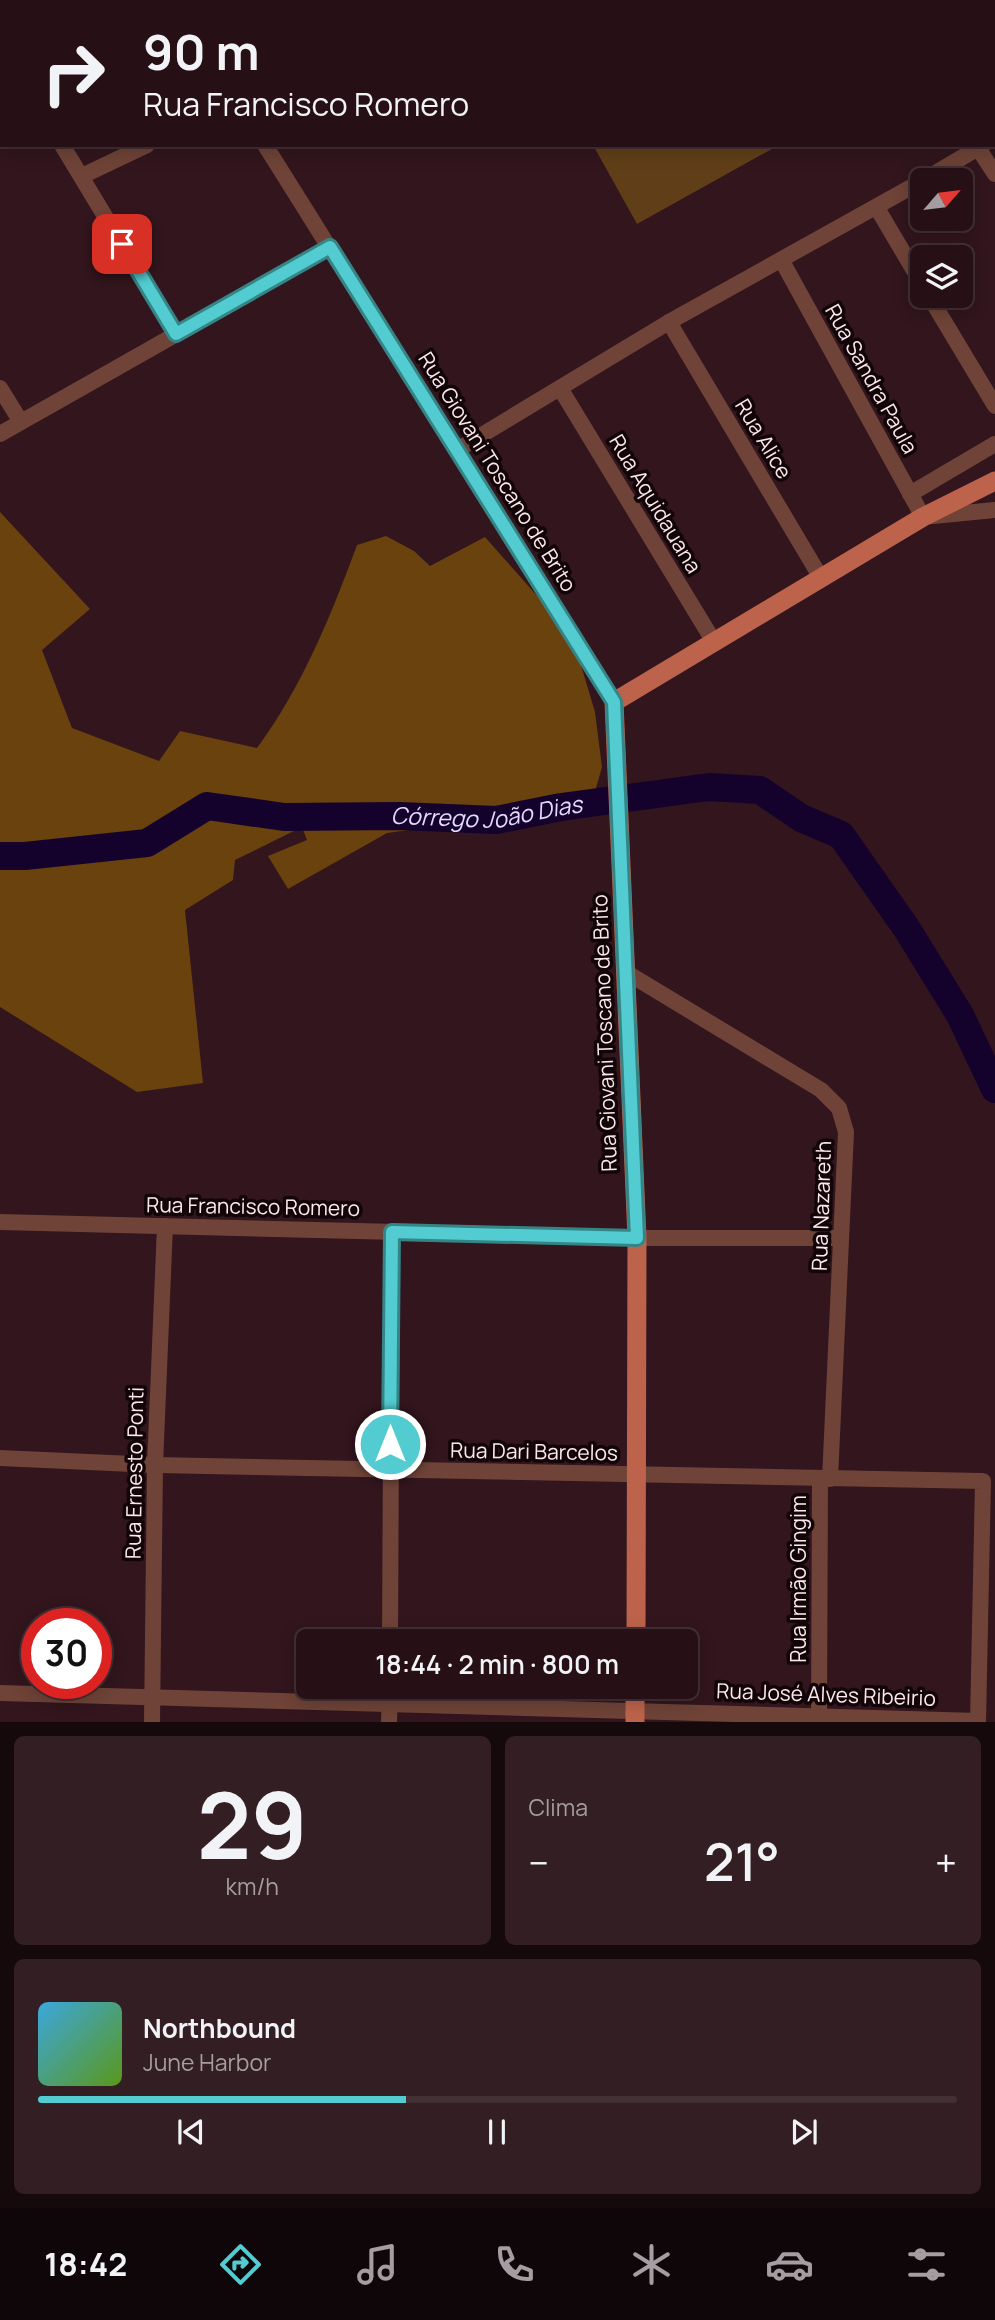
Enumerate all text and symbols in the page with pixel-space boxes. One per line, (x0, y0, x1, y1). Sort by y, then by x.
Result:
text: 90 m (143, 18, 260, 85)
icon: right (28, 28, 119, 119)
text: Rua Francisco Romero (143, 82, 469, 126)
north arrow (910, 168, 973, 231)
map controls (910, 168, 973, 308)
pin (92, 214, 152, 274)
icon: arrive (103, 225, 141, 263)
button: layers (910, 245, 973, 308)
street label: Rua Sandra Paula (819, 299, 925, 458)
street label: Rua Giovani Toscano de Brito (412, 346, 583, 597)
street label: Rua Alice (729, 393, 799, 484)
street label: Rua Aquidauana (603, 429, 708, 578)
water label: Córrego João Dias (391, 787, 586, 835)
street label: Rua Giovani Toscano de Brito (585, 894, 623, 1172)
street label: Rua Nazareth (805, 1140, 837, 1272)
street label: Rua Francisco Romero (146, 1190, 360, 1222)
street label: Rua Ernesto Ponti (118, 1387, 150, 1559)
position arrow (353, 1407, 427, 1481)
street label: Rua Dari Barcelos (450, 1436, 618, 1466)
street label: Rua Irmão Gingim (784, 1495, 812, 1663)
speed limit sign: 30 (21, 1608, 112, 1699)
text: 18:44 · 2 min · 800 m (375, 1646, 619, 1682)
street label: Rua José Alves Ribeirio (716, 1676, 936, 1712)
text: 29 (197, 1762, 308, 1886)
text: Clima (529, 1791, 588, 1823)
text: 21° (704, 1826, 780, 1897)
text: − (529, 1836, 549, 1888)
text: + (935, 1836, 957, 1888)
text: km/h (226, 1870, 279, 1902)
text: Northbound (143, 2010, 296, 2046)
text: June Harbor (143, 2046, 271, 2078)
icon: previous (172, 2113, 210, 2151)
icon: pause (478, 2113, 516, 2151)
icon: next (785, 2113, 823, 2151)
icon: directions (216, 2240, 265, 2289)
icon: music (353, 2240, 402, 2289)
icon: phone (490, 2240, 539, 2289)
icon: climate (627, 2240, 676, 2289)
icon: car (765, 2240, 814, 2289)
icon: filters (902, 2240, 951, 2289)
text: 18:42 (44, 2242, 127, 2286)

